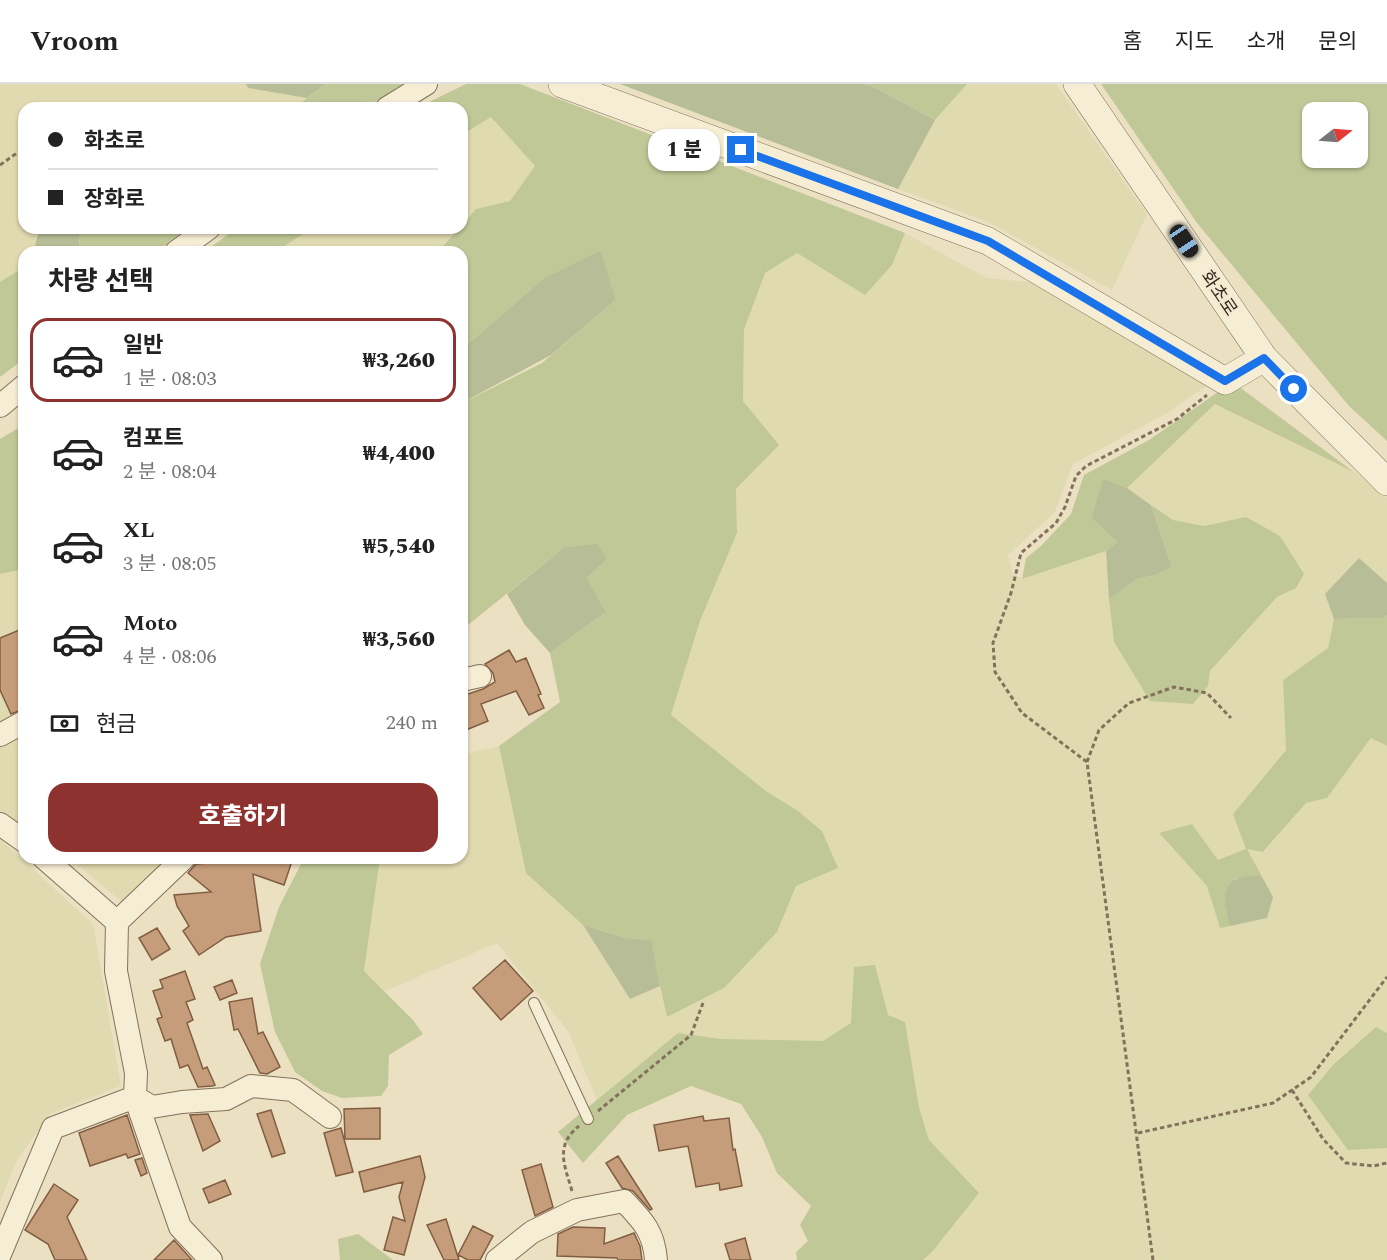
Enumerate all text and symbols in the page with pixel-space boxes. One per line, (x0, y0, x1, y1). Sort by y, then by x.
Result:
text: Vroom (30, 20, 119, 63)
text: 홈 (1123, 26, 1142, 58)
text: 지도 (1175, 26, 1214, 58)
text: 소개 (1247, 26, 1285, 58)
text: 문의 (1318, 26, 1357, 58)
north arrow (1302, 102, 1368, 168)
map controls (1302, 102, 1368, 168)
text: 화초로 (84, 125, 145, 158)
callout: 1 분 (648, 129, 720, 171)
text: 1 분 (666, 135, 702, 165)
route end (727, 136, 754, 163)
text: 장화로 (84, 183, 145, 216)
car (1166, 221, 1202, 261)
text: 차량 선택 (48, 261, 154, 303)
street label: 화초로 (1194, 265, 1244, 321)
text: 일반 (123, 329, 163, 362)
icon: car (51, 333, 105, 387)
text: ₩3,260 (363, 344, 435, 377)
text: 1 분 · 08:03 (123, 364, 216, 394)
route start (1280, 375, 1307, 402)
text: 컴포트 (123, 422, 184, 455)
icon: car (51, 426, 105, 480)
text: ₩4,400 (363, 437, 435, 470)
text: 2 분 · 08:04 (123, 457, 216, 487)
text: XL (123, 514, 154, 547)
icon: car (51, 519, 105, 573)
text: ₩5,540 (363, 530, 435, 563)
text: 3 분 · 08:05 (123, 549, 216, 579)
text: Moto (123, 607, 177, 640)
icon: car (51, 612, 105, 666)
text: ₩3,560 (363, 623, 435, 656)
text: 4 분 · 08:06 (123, 642, 216, 672)
icon: cash (48, 707, 81, 740)
text: 현금 (96, 708, 136, 741)
text: 240 m (386, 708, 438, 738)
button: 호출하기 (48, 783, 438, 852)

